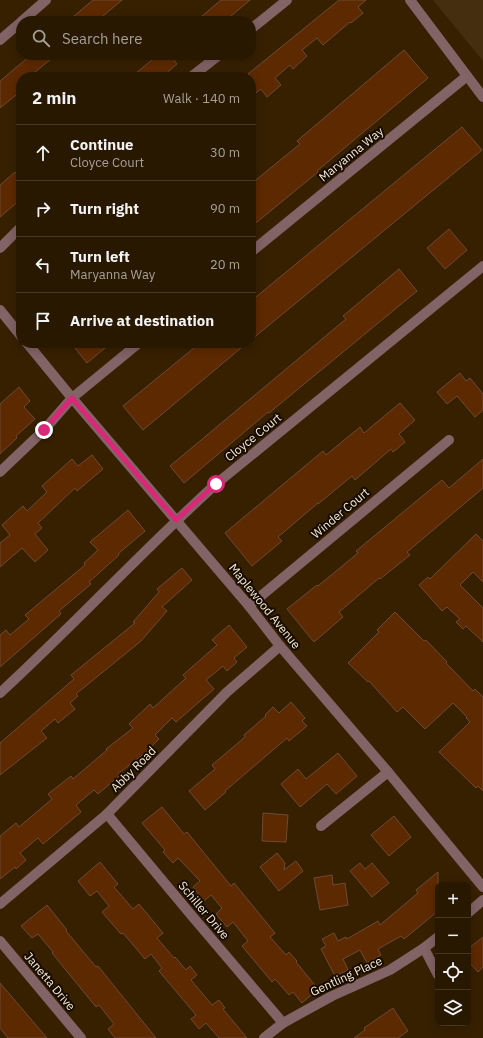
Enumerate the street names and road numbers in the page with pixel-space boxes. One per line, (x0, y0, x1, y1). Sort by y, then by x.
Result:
street label: Maryanna Way (316, 123, 386, 185)
street label: Cloyce Court (222, 410, 284, 464)
street label: Winder Court (308, 484, 372, 542)
street label: Maplewood Avenue (226, 560, 304, 652)
street label: Abby Road (107, 743, 159, 795)
street label: Schiller Drive (175, 878, 233, 942)
street label: Janetta Drive (21, 949, 79, 1013)
street label: Gentling Place (308, 953, 385, 999)

